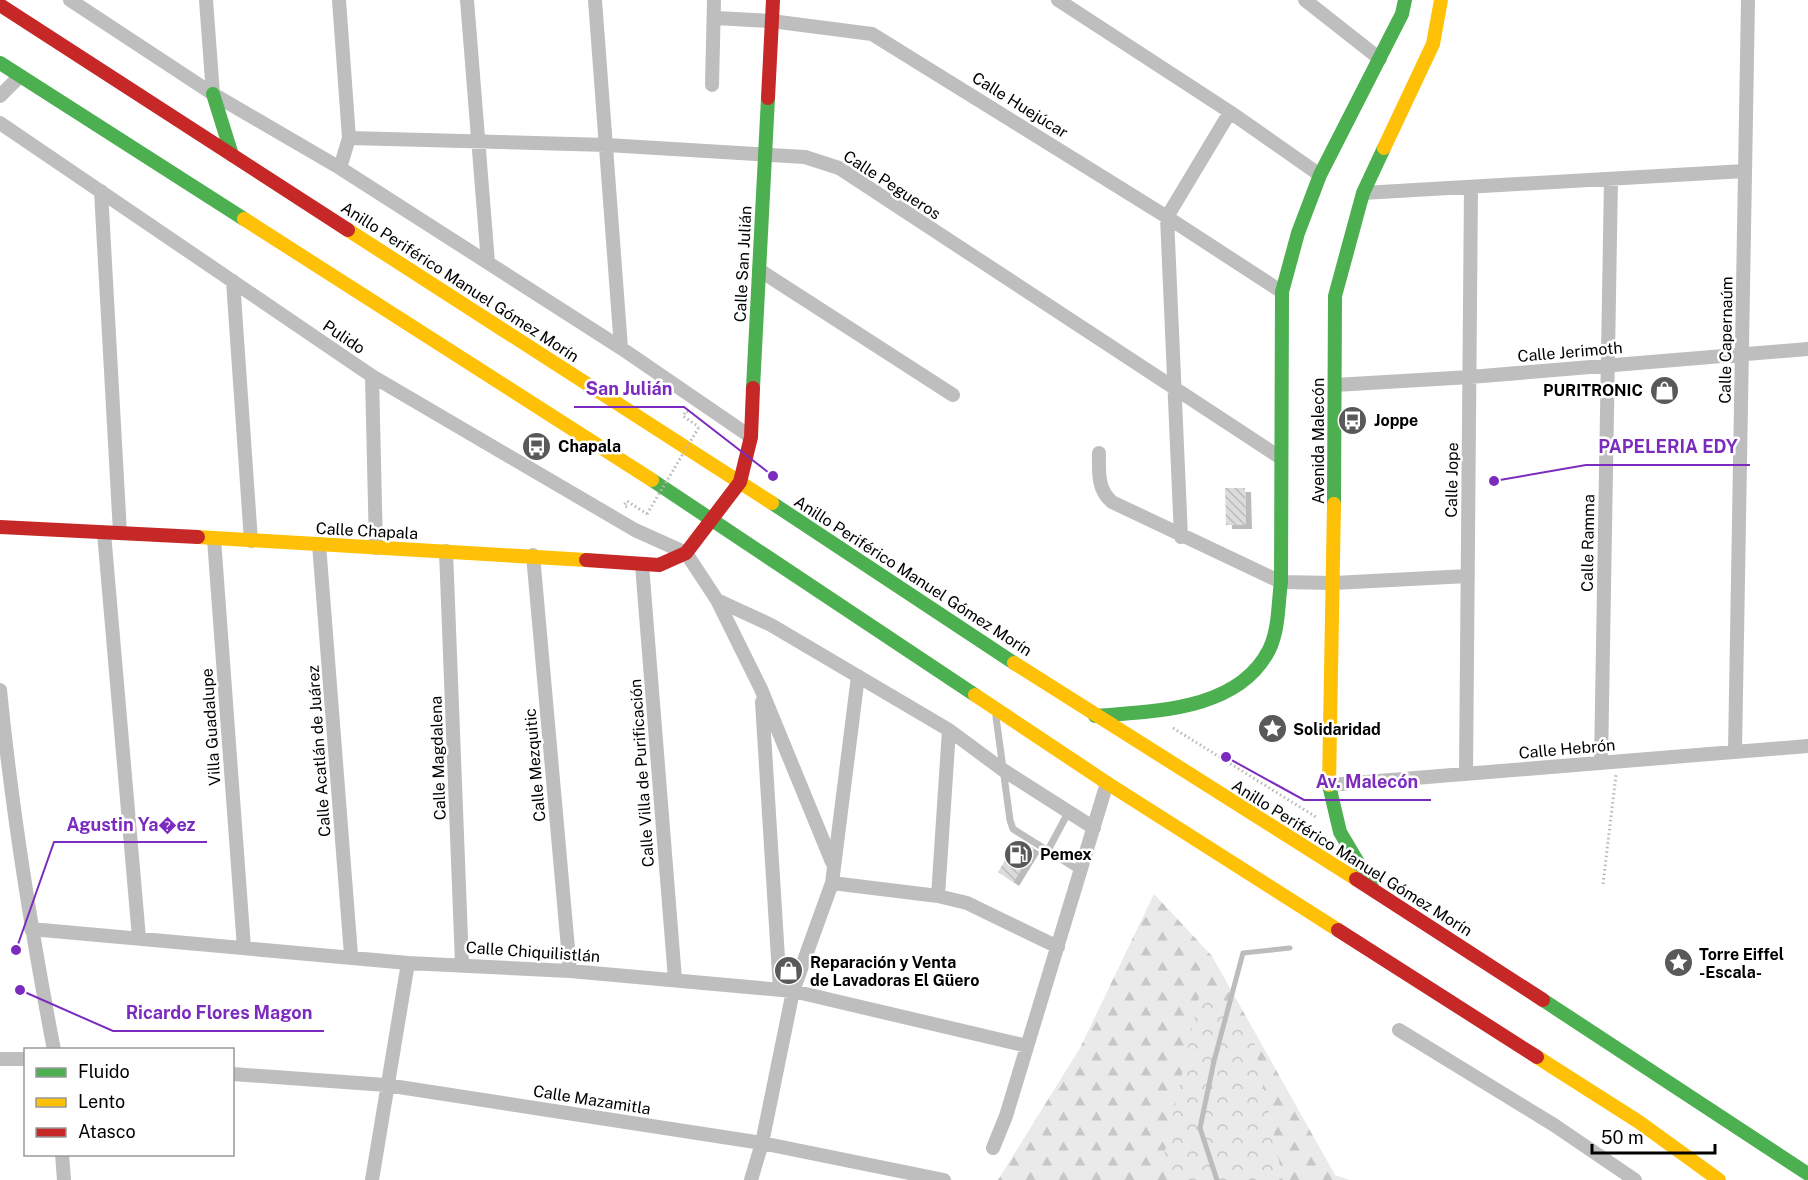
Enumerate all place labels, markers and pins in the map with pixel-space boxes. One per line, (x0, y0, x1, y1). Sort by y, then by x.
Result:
callout: San Julián (574, 371, 684, 407)
shop icon: PURITRONIC (1648, 374, 1680, 406)
place label: PURITRONIC (1543, 381, 1643, 400)
bus stop icon: Joppe (1337, 404, 1369, 436)
place label: Joppe (1374, 411, 1418, 430)
callout: PAPELERIA EDY (1586, 429, 1750, 465)
bus stop icon: Chapala (521, 430, 553, 462)
place label: Chapala (558, 437, 621, 456)
place icon: Solidaridad (1256, 713, 1288, 745)
place label: Solidaridad (1293, 720, 1381, 739)
callout: Av. Malecón (1304, 764, 1431, 800)
callout: Agustin Ya�ez (54, 806, 207, 842)
fuel station icon: Pemex (1003, 838, 1035, 870)
place label: Pemex (1040, 845, 1092, 864)
place label: Torre Eiffel -Escala- (1699, 945, 1784, 982)
place icon: Torre Eiffel -Escala- (1662, 947, 1694, 979)
place label: Reparación y Venta de Lavadoras El Güero (810, 953, 979, 990)
shop icon: Reparación y Venta de Lavadoras El Güero (773, 955, 805, 987)
callout: Ricardo Flores Magon (113, 995, 324, 1031)

